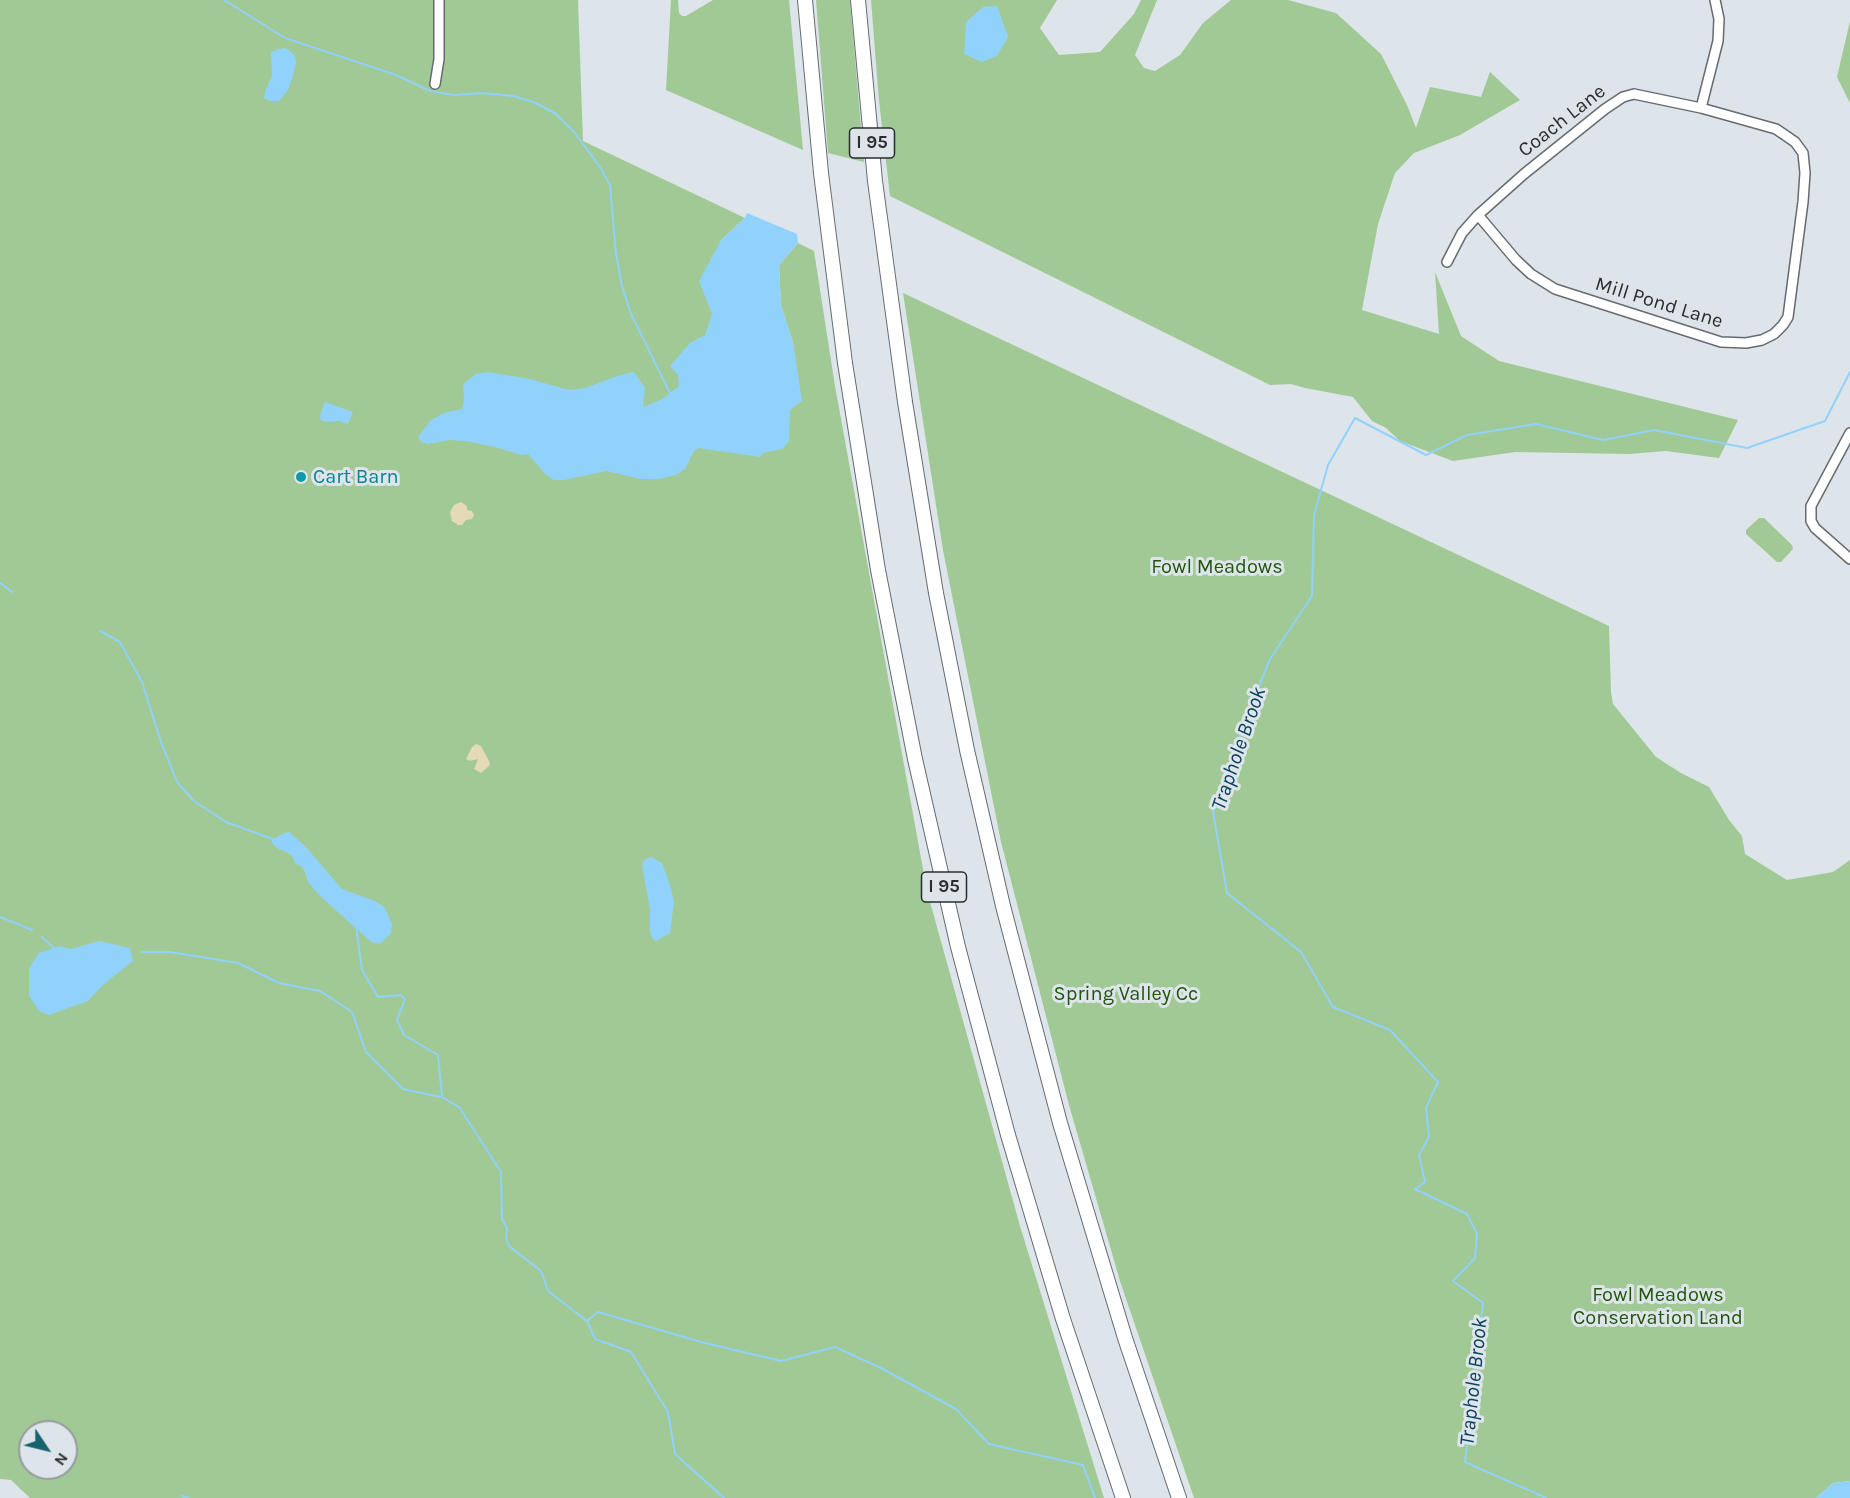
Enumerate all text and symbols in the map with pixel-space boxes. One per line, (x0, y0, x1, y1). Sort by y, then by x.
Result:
street label: Coach Lane (1514, 80, 1610, 162)
road number: I 95 (850, 128, 894, 158)
street label: Mill Pond Lane (1592, 272, 1726, 334)
place label: Cart Barn (313, 465, 399, 489)
marker: Cart Barn (294, 470, 308, 484)
park label: Fowl Meadows (1151, 555, 1283, 579)
water label: Traphole Brook (1206, 684, 1272, 814)
road number: I 95 (922, 872, 966, 902)
park label: Spring Valley Cc (1054, 982, 1198, 1006)
park label: Fowl Meadows Conservation Land (1573, 1283, 1743, 1330)
water label: Traphole Brook (1455, 1317, 1493, 1447)
north arrow (18, 1420, 78, 1480)
text: N (50, 1449, 73, 1470)

